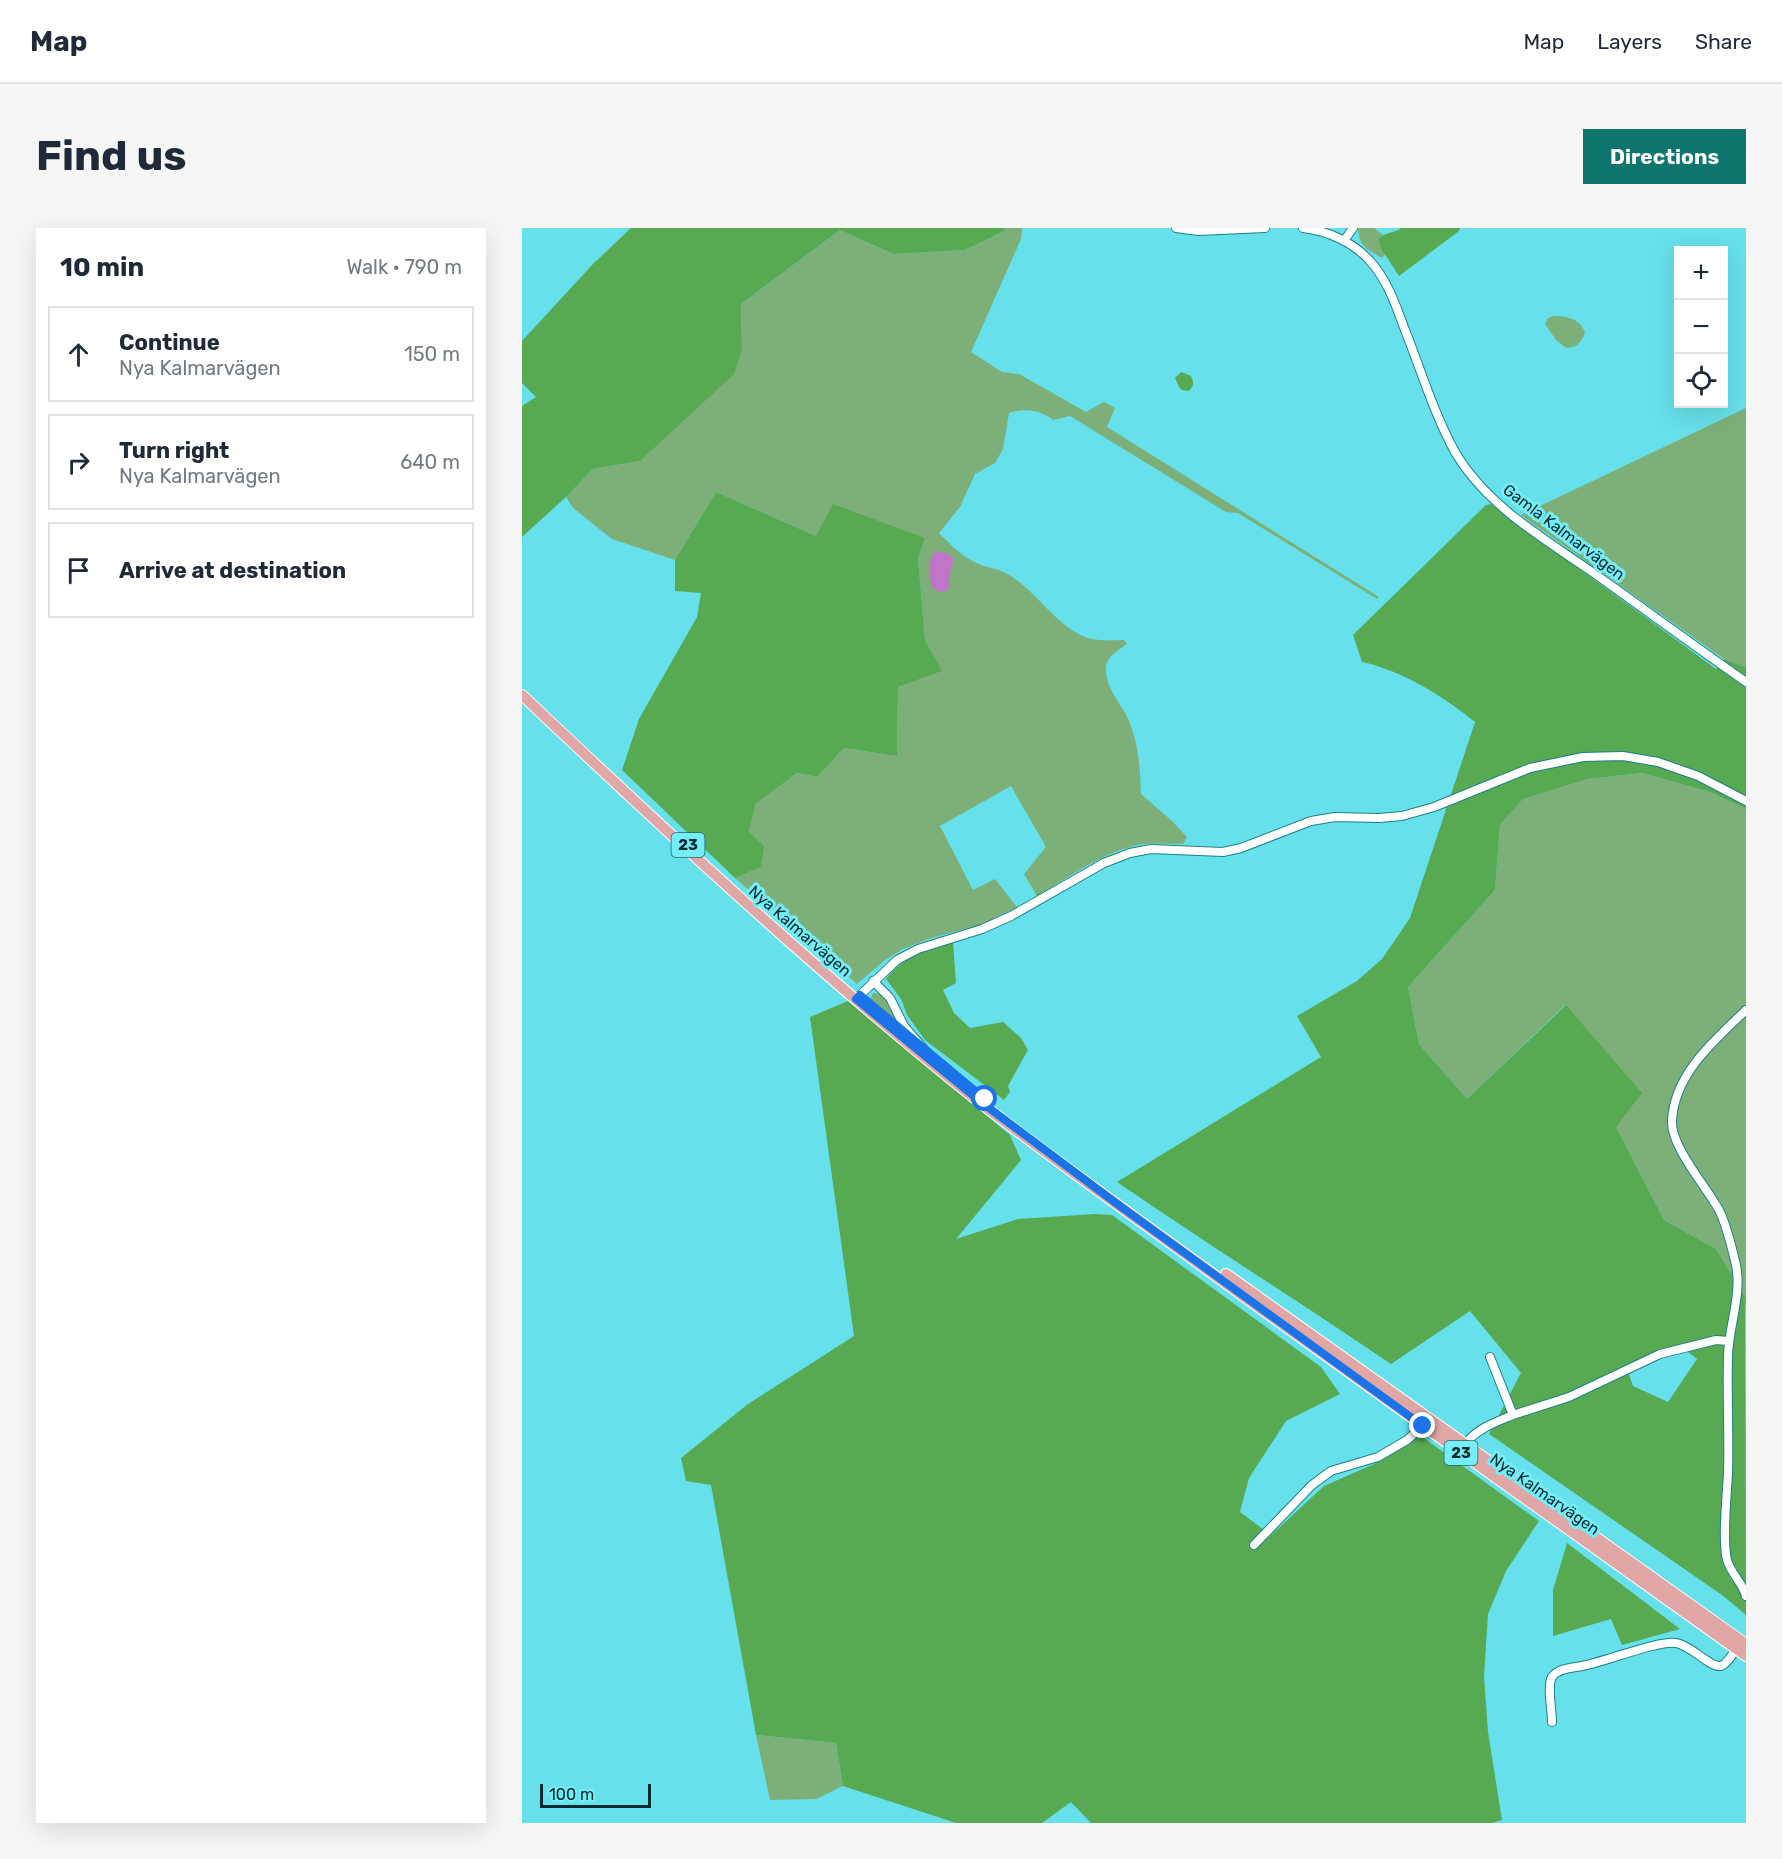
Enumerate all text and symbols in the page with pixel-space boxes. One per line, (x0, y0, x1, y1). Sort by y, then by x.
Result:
text: Map (30, 25, 87, 58)
text: Map (1523, 29, 1564, 54)
text: Layers (1597, 29, 1662, 54)
text: Share (1695, 29, 1752, 54)
button: Directions (1583, 129, 1746, 184)
text: Find us (36, 131, 187, 181)
map controls (1674, 246, 1728, 408)
button: + (1674, 246, 1728, 300)
text: 10 min (60, 252, 144, 283)
text: Walk · 790 m (346, 255, 462, 279)
button: − (1674, 300, 1728, 354)
text: Continue (119, 329, 220, 356)
icon: ahead (62, 338, 95, 371)
text: 150 m (404, 342, 460, 366)
button: locate (1674, 354, 1728, 408)
text: Nya Kalmarvägen (119, 356, 281, 380)
text: Turn right (119, 437, 229, 464)
icon: right (62, 446, 95, 479)
text: 640 m (400, 450, 460, 474)
text: Nya Kalmarvägen (119, 464, 281, 488)
street label: Gamla Kalmarvägen (1499, 480, 1629, 584)
icon: arrive (62, 554, 95, 587)
text: Arrive at destination (119, 557, 346, 584)
road number: 23 (672, 833, 704, 857)
street label: Nya Kalmarvägen (745, 881, 855, 981)
route start (971, 1085, 997, 1111)
route end (1409, 1412, 1435, 1438)
road number: 23 (1444, 1441, 1478, 1465)
street label: Nya Kalmarvägen (1487, 1449, 1603, 1539)
scale bar (540, 1781, 651, 1808)
text: 100 m (549, 1785, 594, 1804)

